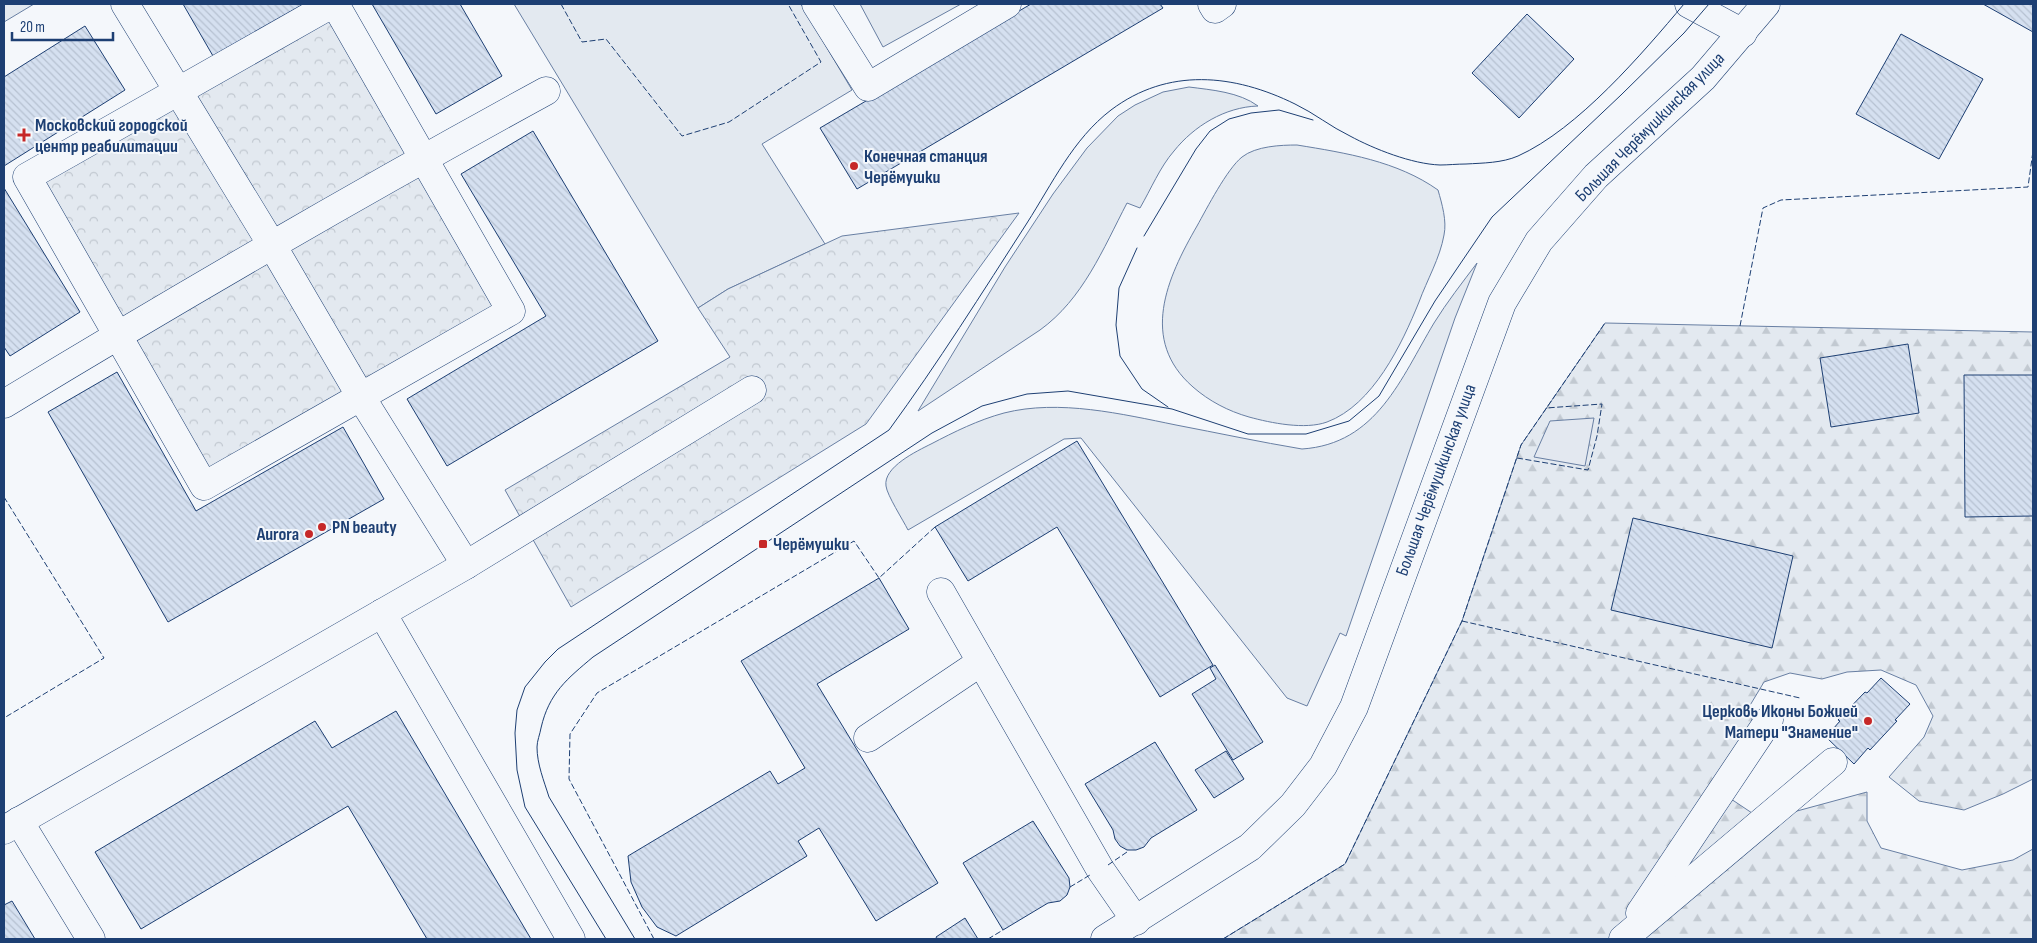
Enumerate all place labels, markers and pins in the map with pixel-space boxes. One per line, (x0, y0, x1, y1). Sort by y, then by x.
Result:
place label: Московский городской центр реабилитации (35, 115, 188, 157)
marker: Московский городской центр реабилитации (17, 128, 31, 142)
place label: Конечная станция Черёмушки (864, 146, 988, 188)
marker: Конечная станция Черёмушки (848, 160, 860, 172)
place label: PN beauty (332, 517, 397, 538)
marker: PN beauty (316, 521, 328, 533)
place label: Aurora (256, 524, 299, 545)
marker: Aurora (303, 528, 315, 540)
place label: Черёмушки (773, 534, 849, 555)
marker: Черёмушки (757, 538, 769, 550)
place label: Церковь Иконы Божией Матери "Знамение" (1702, 701, 1858, 743)
marker: Церковь Иконы Божией Матери "Знамение" (1862, 715, 1874, 727)

